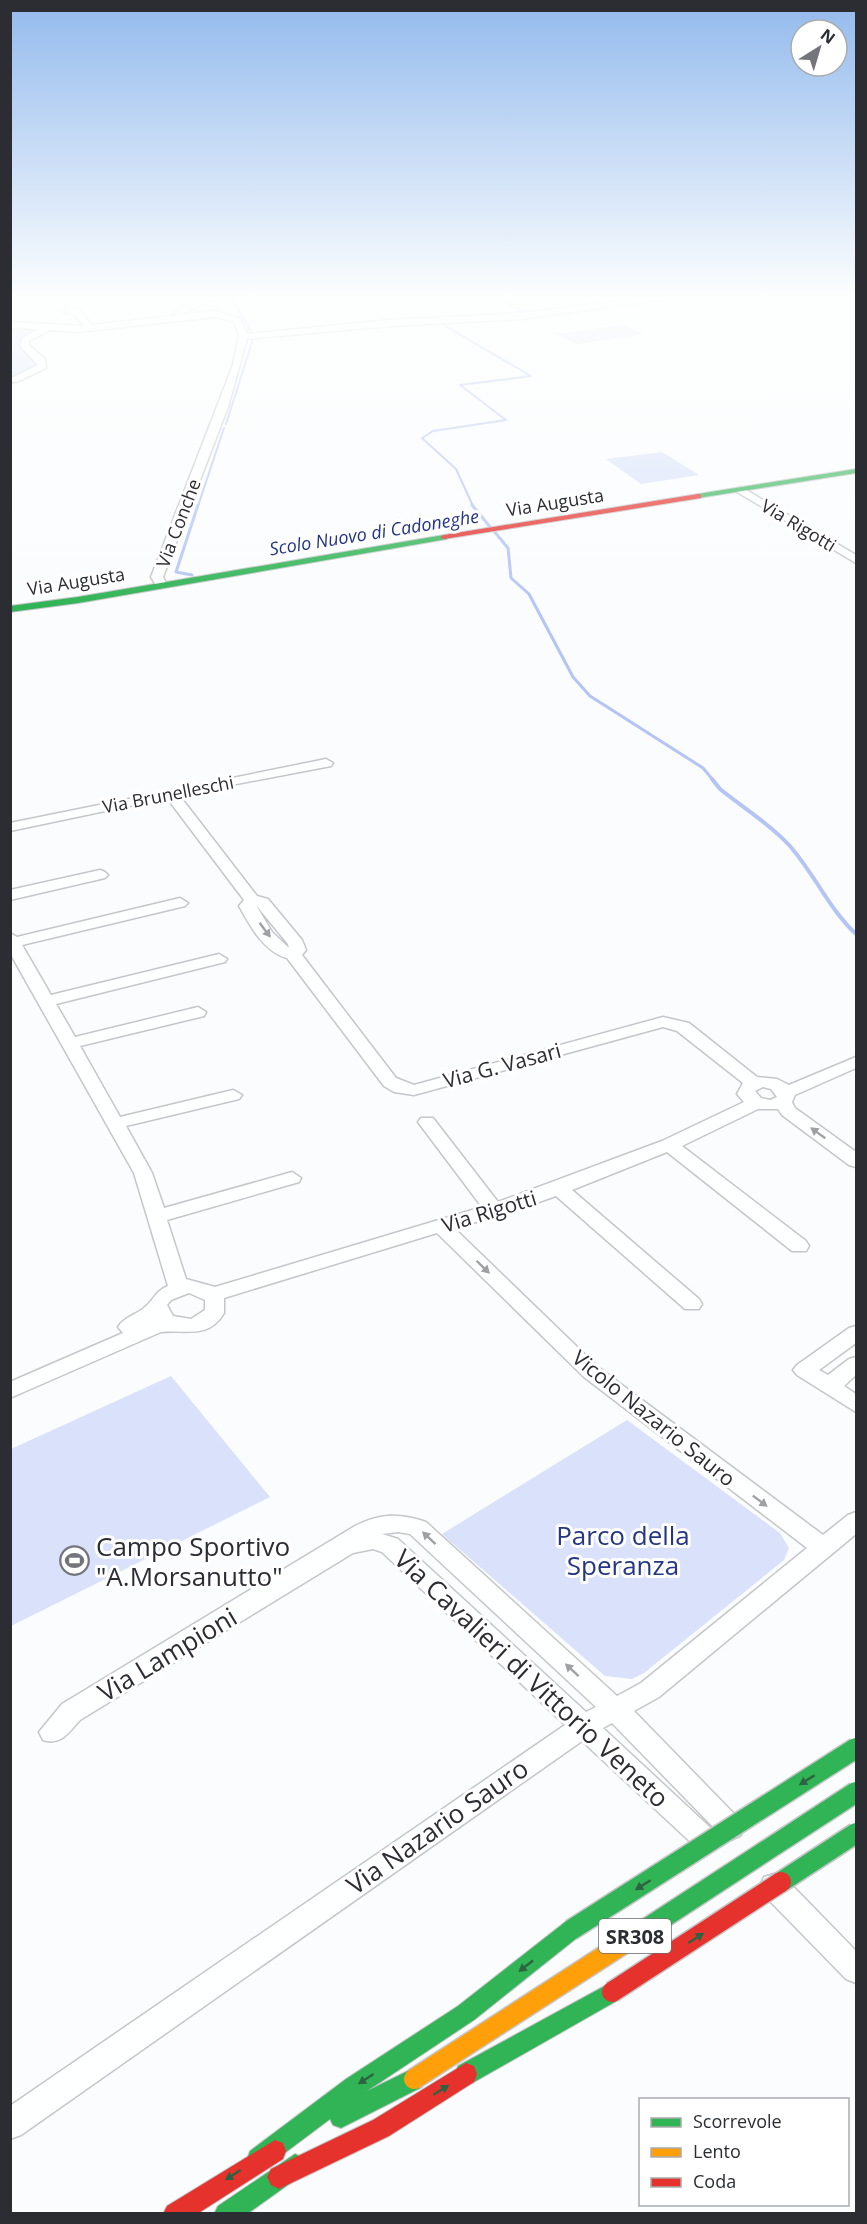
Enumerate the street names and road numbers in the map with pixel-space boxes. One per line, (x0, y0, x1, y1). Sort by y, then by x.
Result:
street label: Via Conche (150, 475, 206, 571)
street label: Via Augusta (505, 482, 605, 522)
street label: Via Rigotti (757, 493, 841, 557)
street label: Via Augusta (26, 561, 126, 601)
street label: Via Brunelleschi (100, 770, 236, 818)
street label: Via G. Vasari (440, 1036, 564, 1094)
street label: Via Rigotti (438, 1183, 540, 1239)
street label: Vicolo Nazario Sauro (567, 1344, 741, 1492)
street label: Via Cavalieri di Vittorio Veneto (387, 1541, 677, 1815)
street label: Via Lampioni (91, 1598, 243, 1710)
street label: Via Nazario Sauro (339, 1750, 535, 1902)
road number: SR308 (599, 1919, 671, 1953)

